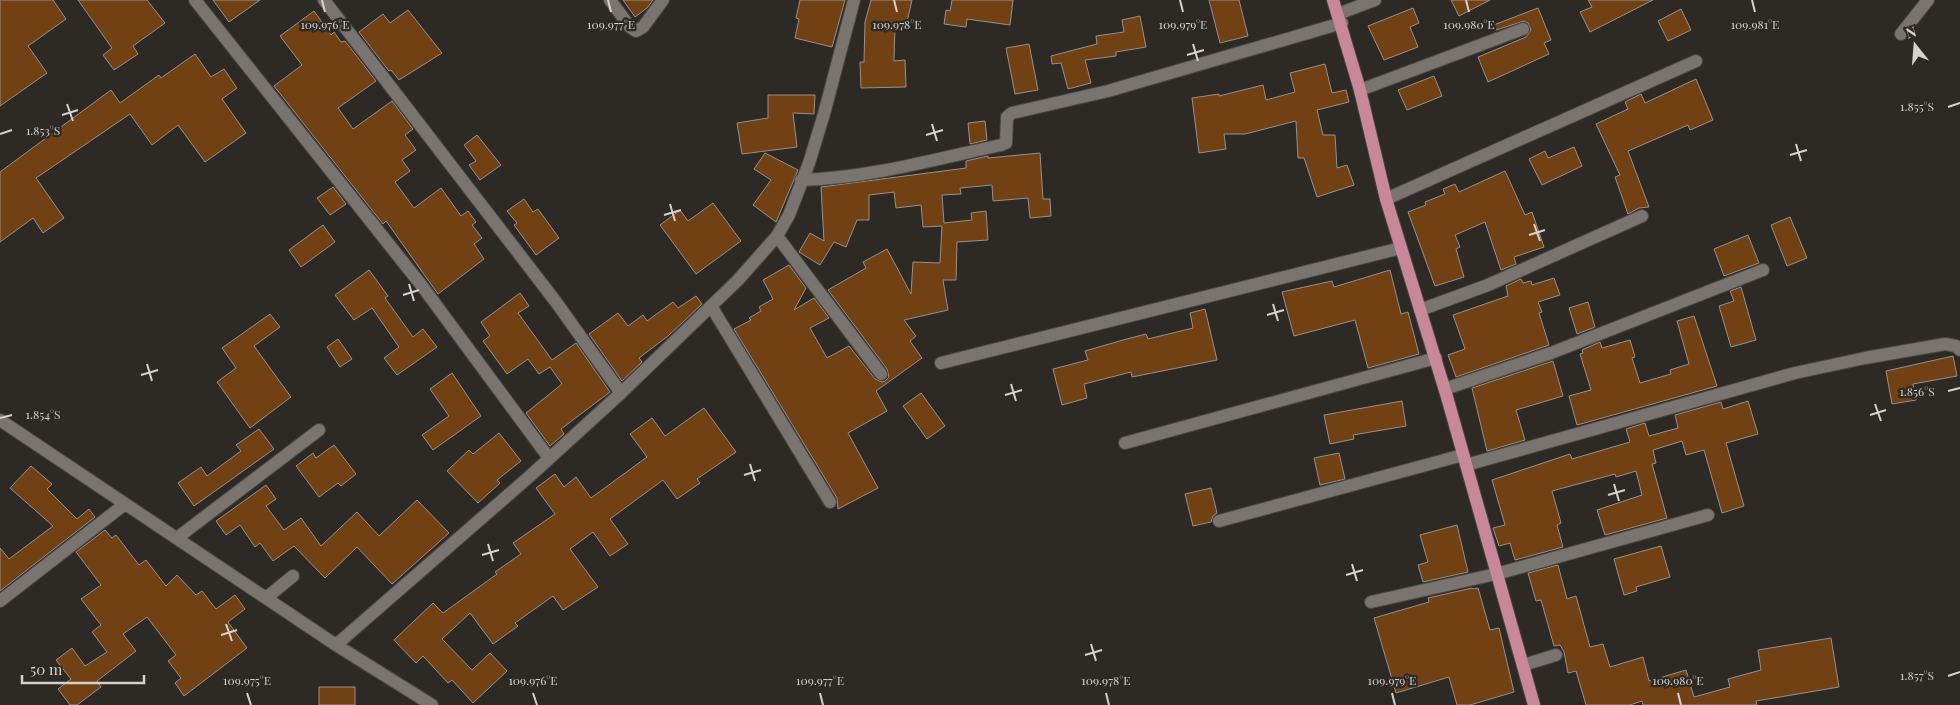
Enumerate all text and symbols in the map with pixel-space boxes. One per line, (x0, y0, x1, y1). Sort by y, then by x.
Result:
text: 109.976°E (300, 16, 350, 32)
text: 109.977°E (587, 16, 635, 32)
text: 109.978°E (872, 16, 922, 32)
text: 109.979°E (1159, 16, 1207, 32)
text: 109.980°E (1443, 16, 1495, 32)
text: 109.981°E (1731, 16, 1779, 32)
north arrow (1890, 20, 1940, 70)
text: N (1903, 22, 1919, 43)
text: 1.855°S (1900, 98, 1934, 114)
text: 1.853°S (26, 122, 60, 138)
text: 1.856°S (1899, 383, 1935, 399)
text: 1.854°S (26, 406, 60, 422)
scale bar (22, 652, 145, 684)
text: 50 m (30, 659, 63, 679)
text: 1.857°S (1900, 667, 1934, 683)
text: 109.975°E (223, 672, 271, 688)
text: 109.976°E (508, 672, 558, 688)
text: 109.977°E (796, 672, 844, 688)
text: 109.978°E (1081, 672, 1131, 688)
text: 109.979°E (1368, 672, 1416, 688)
text: 109.980°E (1652, 672, 1704, 688)

